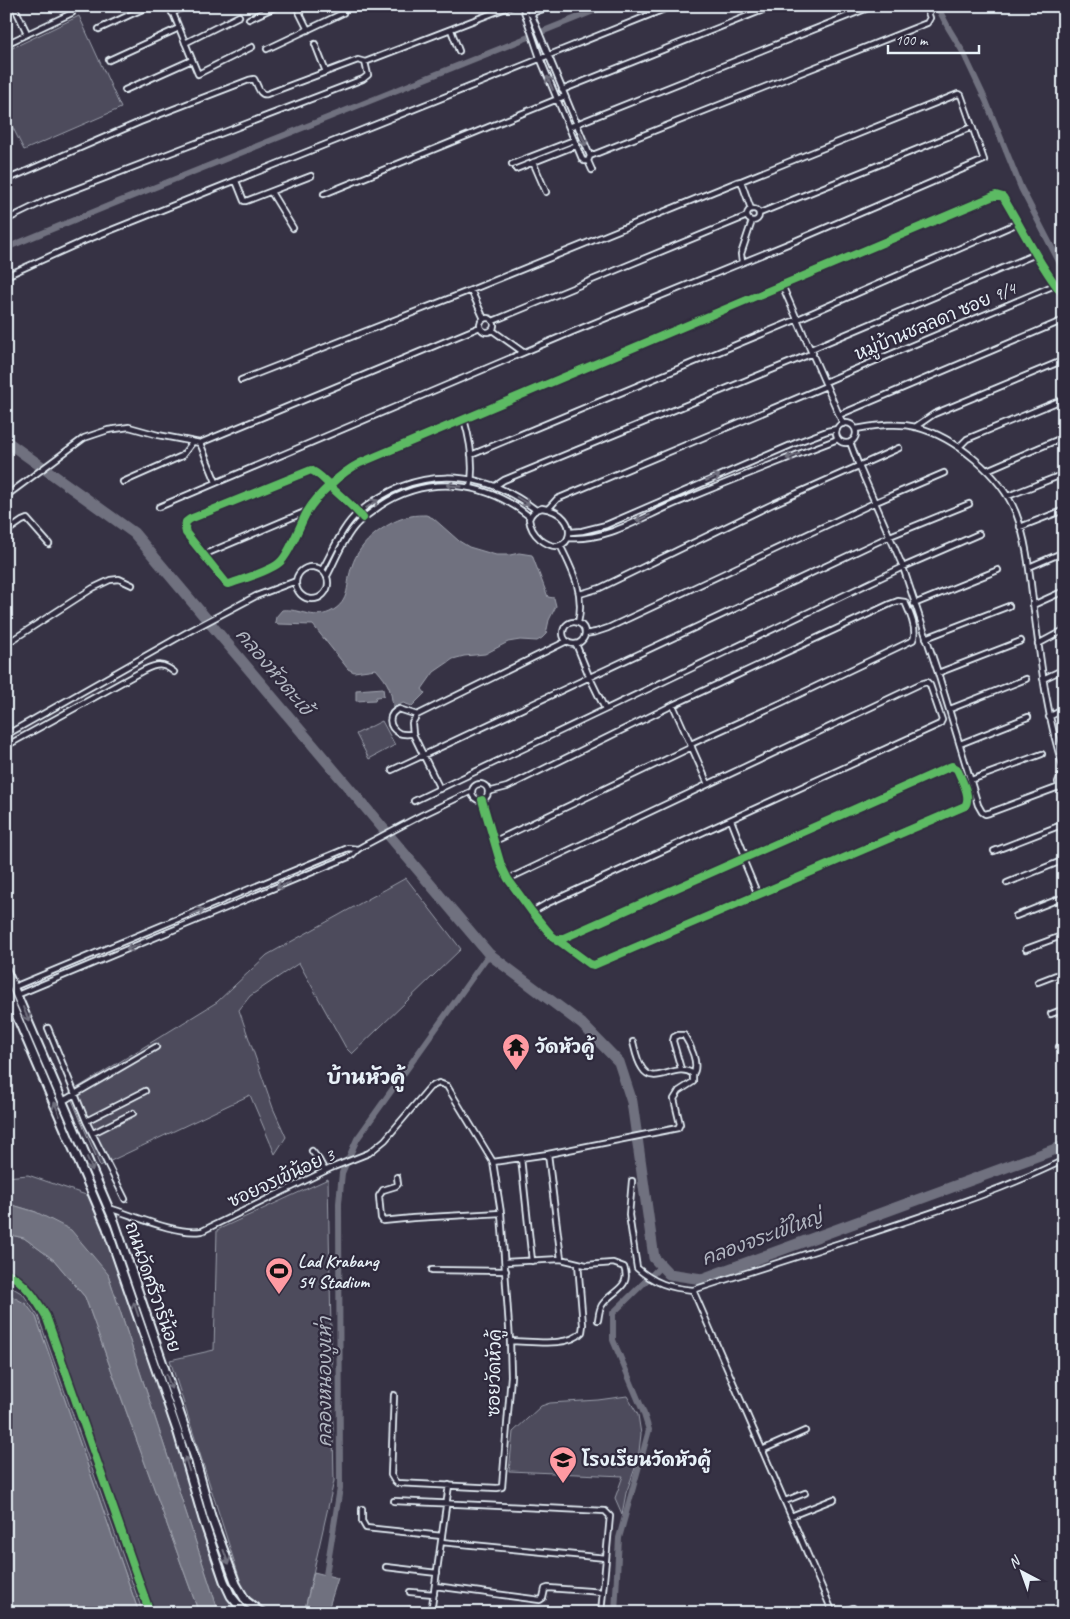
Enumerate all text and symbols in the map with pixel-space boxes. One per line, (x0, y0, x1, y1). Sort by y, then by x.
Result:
scale bar (888, 22, 979, 54)
text: 100 m (895, 31, 929, 50)
one-way arrow (545, 76, 555, 91)
one-way arrow (579, 131, 588, 146)
street label: หมู่บ้านชลลดา ซอย 9/4 (851, 275, 1022, 368)
one-way arrow (786, 452, 801, 461)
one-way arrow (705, 473, 720, 483)
one-way arrow (446, 481, 462, 491)
one-way arrow (516, 496, 530, 507)
one-way arrow (364, 499, 378, 509)
one-way arrow (636, 513, 651, 523)
water label: คลองหัวตะเข้ (230, 623, 320, 723)
one-way arrow (276, 881, 291, 890)
one-way arrow (189, 907, 204, 916)
one-way arrow (126, 943, 141, 953)
one-way arrow (21, 1006, 31, 1021)
temple icon: วัดหัวคู้ (501, 1032, 531, 1071)
place label: วัดหัวคู้ (535, 1035, 596, 1060)
district label: บ้านหัวคู้ (327, 1064, 406, 1092)
one-way arrow (52, 1102, 61, 1118)
street label: ซอยจรเข้น้อย 3 (224, 1142, 340, 1212)
one-way arrow (85, 1156, 95, 1171)
water label: คลองจระเข้ใหญ่ (698, 1203, 830, 1271)
street label: ถนนวัดศรีวารีน้อย (120, 1218, 187, 1355)
place label: Lad Krabang 54 Stadium (298, 1250, 381, 1293)
sports icon: Lad Krabang 54 Stadium (264, 1256, 294, 1295)
one-way arrow (130, 1302, 140, 1318)
water label: คลองหนองงูเห่า (313, 1315, 339, 1447)
street label: ซอยวัดหัวคู้ (481, 1329, 509, 1417)
one-way arrow (165, 1374, 175, 1390)
school or university icon: โรงเรียนวัดหัวคู้ (548, 1445, 578, 1484)
place label: โรงเรียนวัดหัวคู้ (581, 1448, 712, 1473)
one-way arrow (181, 1456, 191, 1472)
north arrow (998, 1546, 1048, 1596)
one-way arrow (222, 1549, 231, 1564)
text: N (1005, 1552, 1024, 1572)

